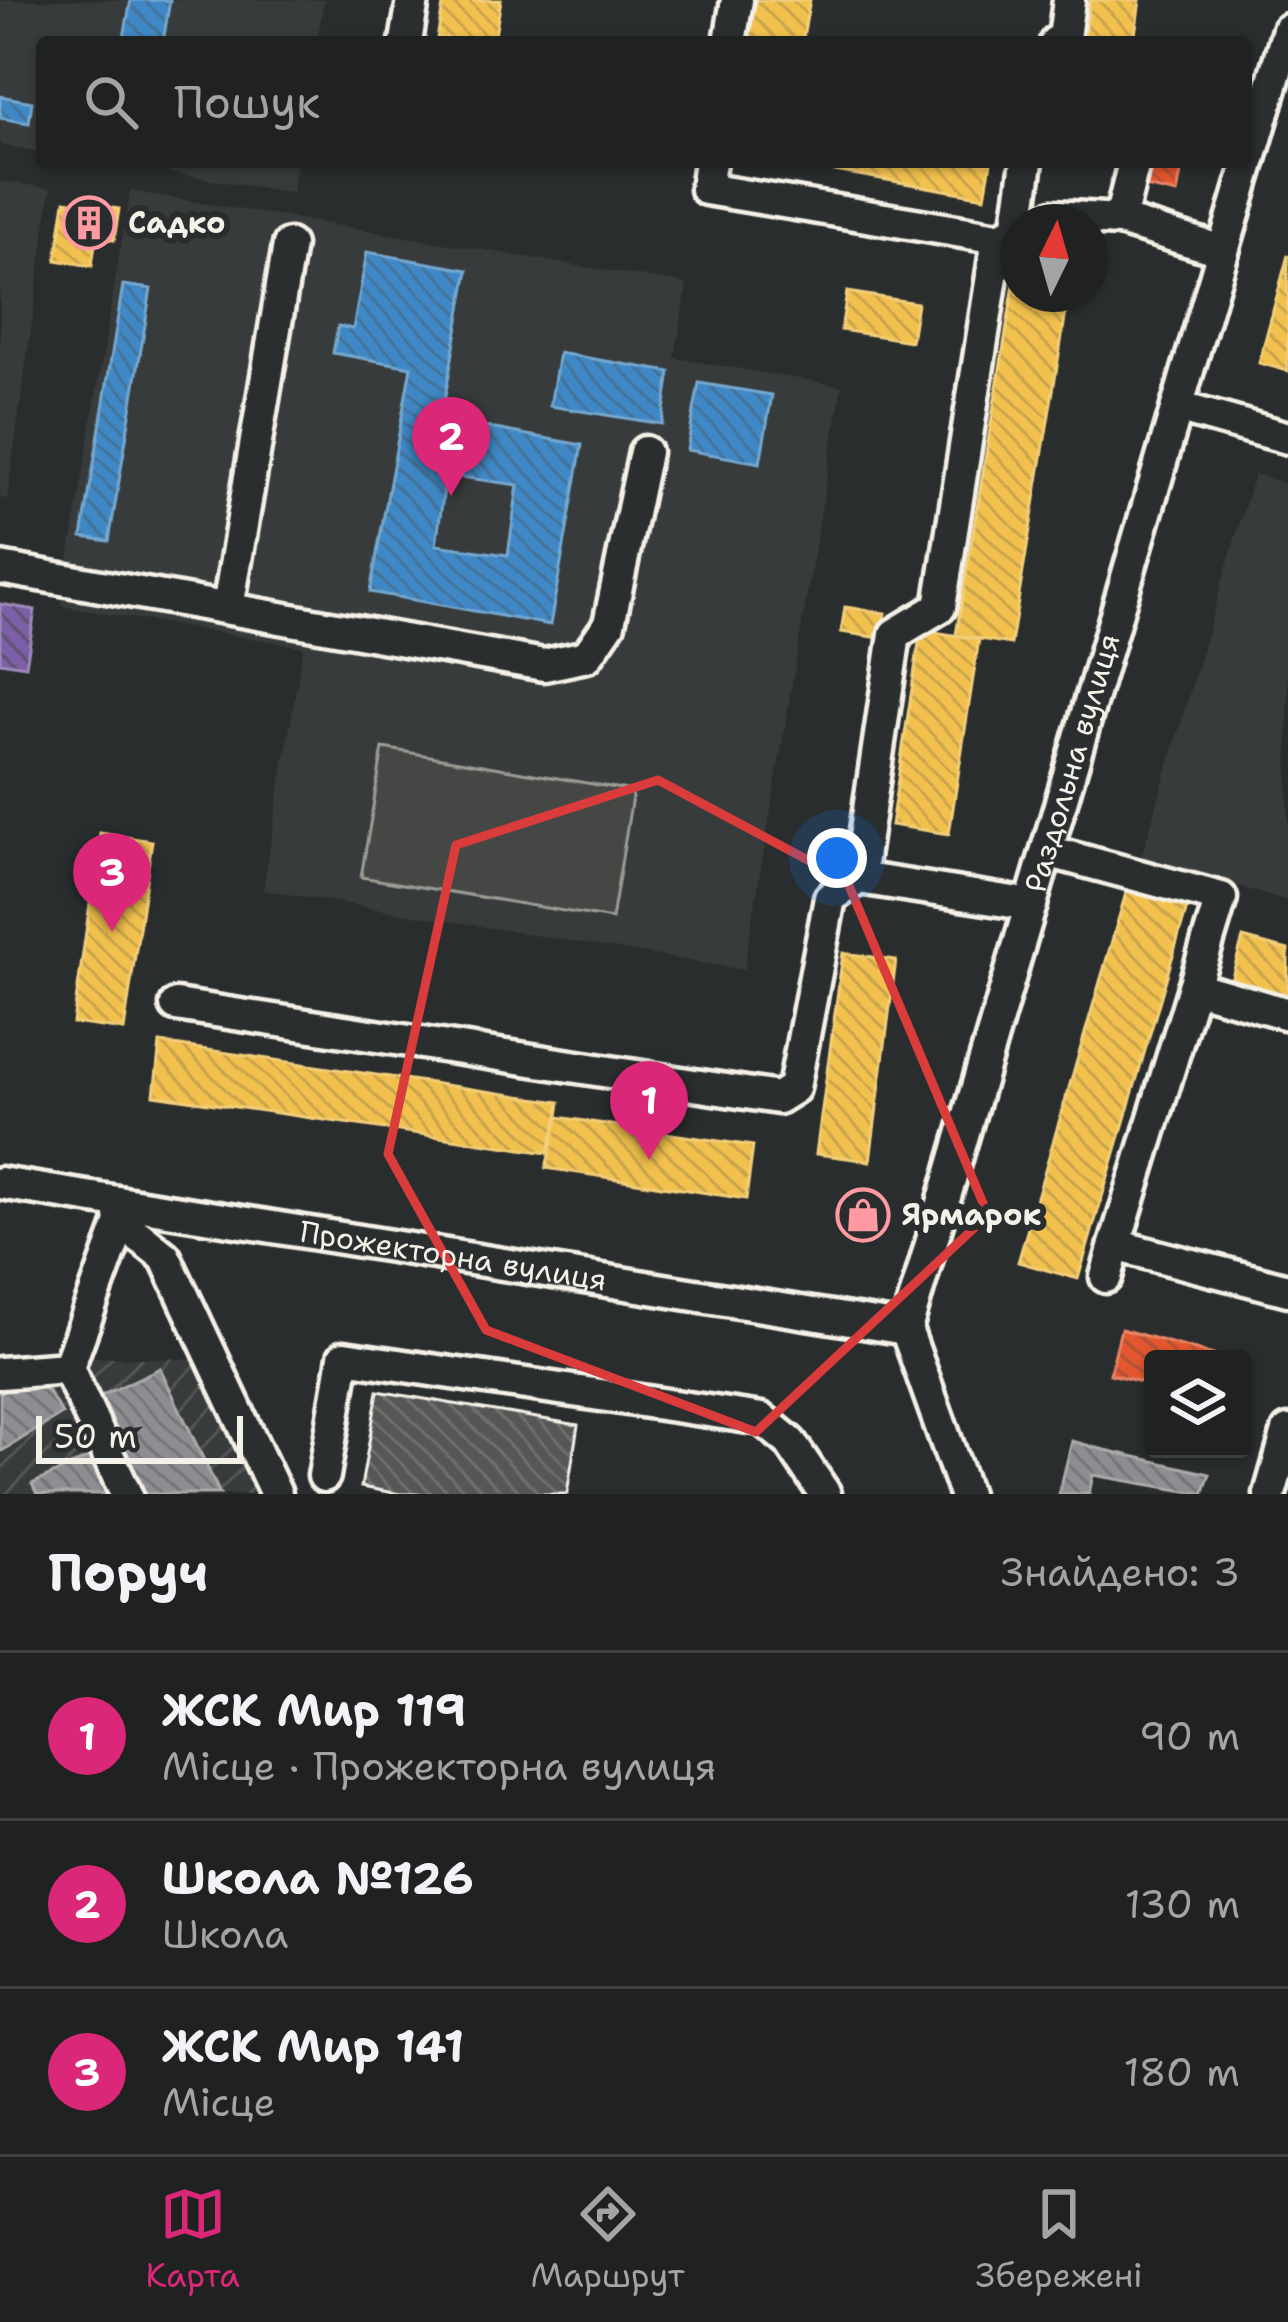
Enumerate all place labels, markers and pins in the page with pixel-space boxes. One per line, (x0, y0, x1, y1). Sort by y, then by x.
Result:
building icon: Садко (61, 195, 117, 251)
place label: Садко (128, 202, 225, 243)
pin: 2 (412, 397, 490, 496)
pin: 3 (73, 833, 151, 932)
pin: 1 (610, 1061, 688, 1160)
shop icon: Ярмарок (835, 1187, 891, 1243)
place label: Ярмарок (902, 1194, 1041, 1235)

